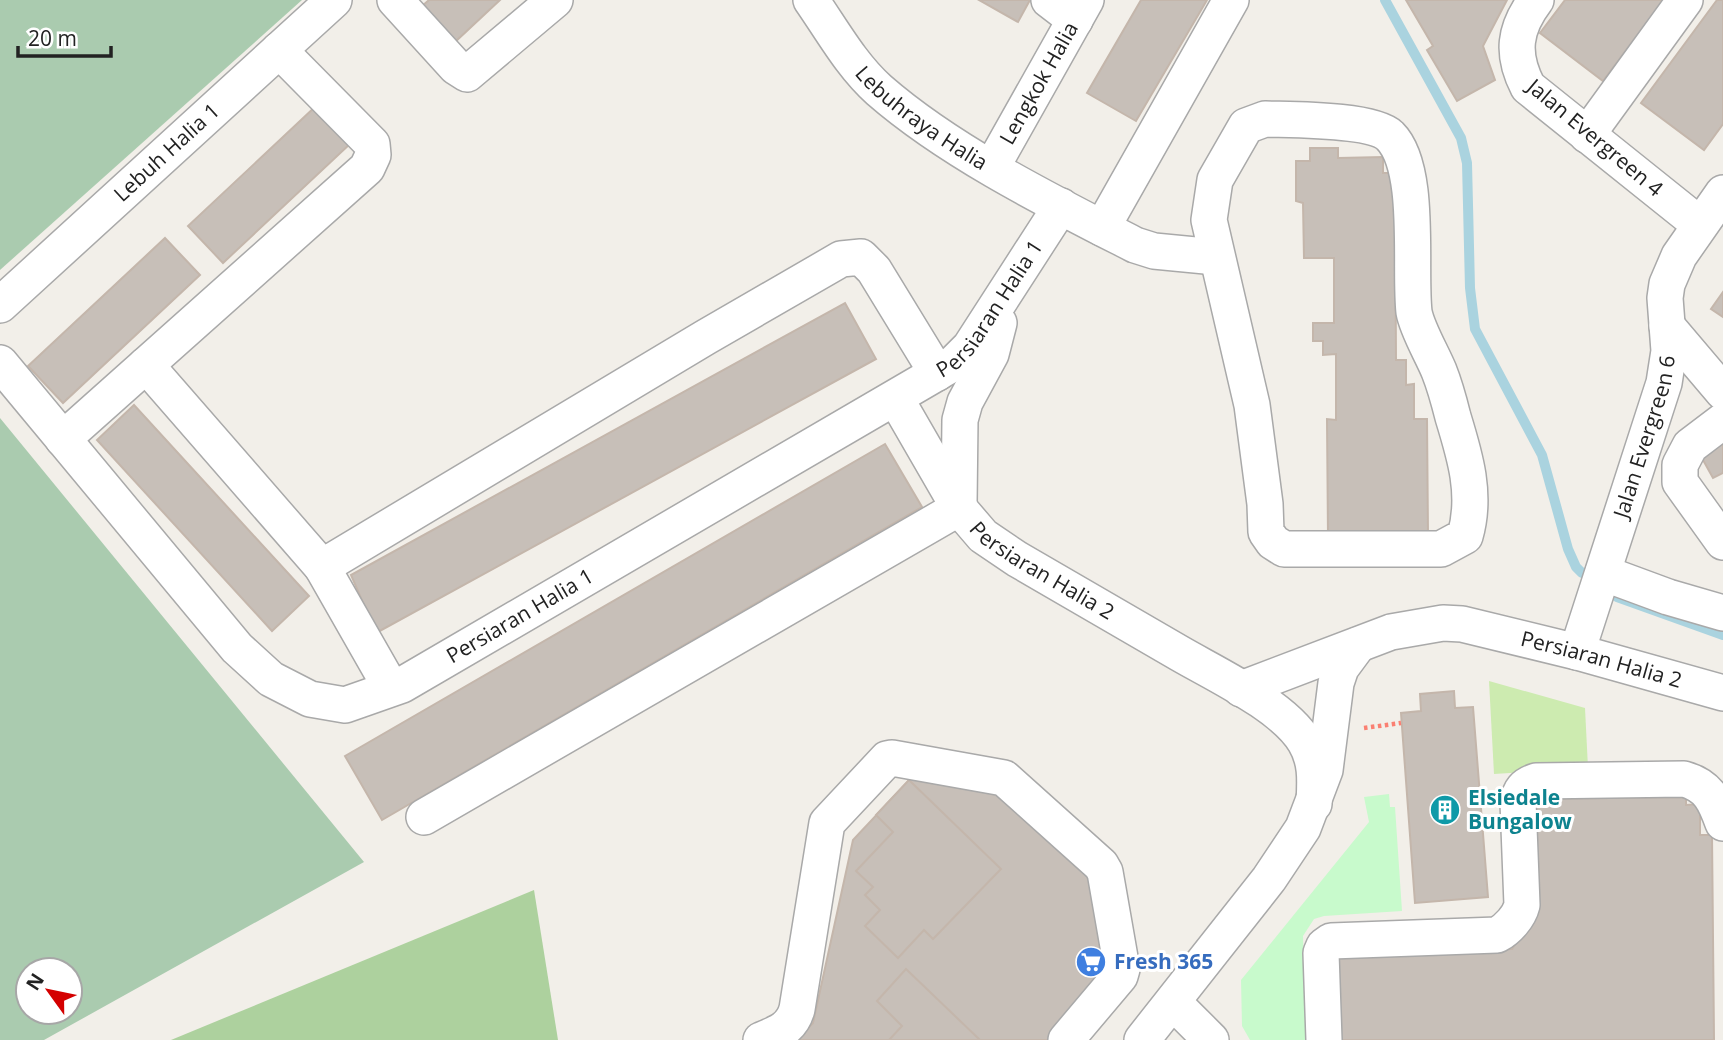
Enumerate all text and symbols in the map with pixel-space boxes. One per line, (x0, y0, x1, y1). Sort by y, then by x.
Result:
scale bar (18, 14, 110, 58)
street label: Lengkok Halia (992, 16, 1084, 149)
text: 20 m (28, 24, 77, 52)
street label: Lebuhraya Halia (849, 60, 993, 176)
street label: Jalan Evergreen 4 (1520, 71, 1669, 202)
street label: Lebuh Halia 1 (107, 96, 225, 207)
street label: Persiaran Halia 1 (931, 234, 1049, 383)
street label: Jalan Evergreen 6 (1606, 353, 1681, 523)
street label: Persiaran Halia 2 (964, 515, 1120, 625)
street label: Persiaran Halia 1 (441, 562, 598, 669)
street label: Persiaran Halia 2 (1518, 624, 1685, 694)
place label: Elsiedale Bungalow (1468, 783, 1572, 835)
building icon: Elsiedale Bungalow (1428, 793, 1462, 827)
supermarket icon: Fresh 365 (1074, 945, 1108, 979)
place label: Fresh 365 (1114, 947, 1213, 975)
north arrow (14, 956, 84, 1026)
text: N (20, 968, 50, 995)

